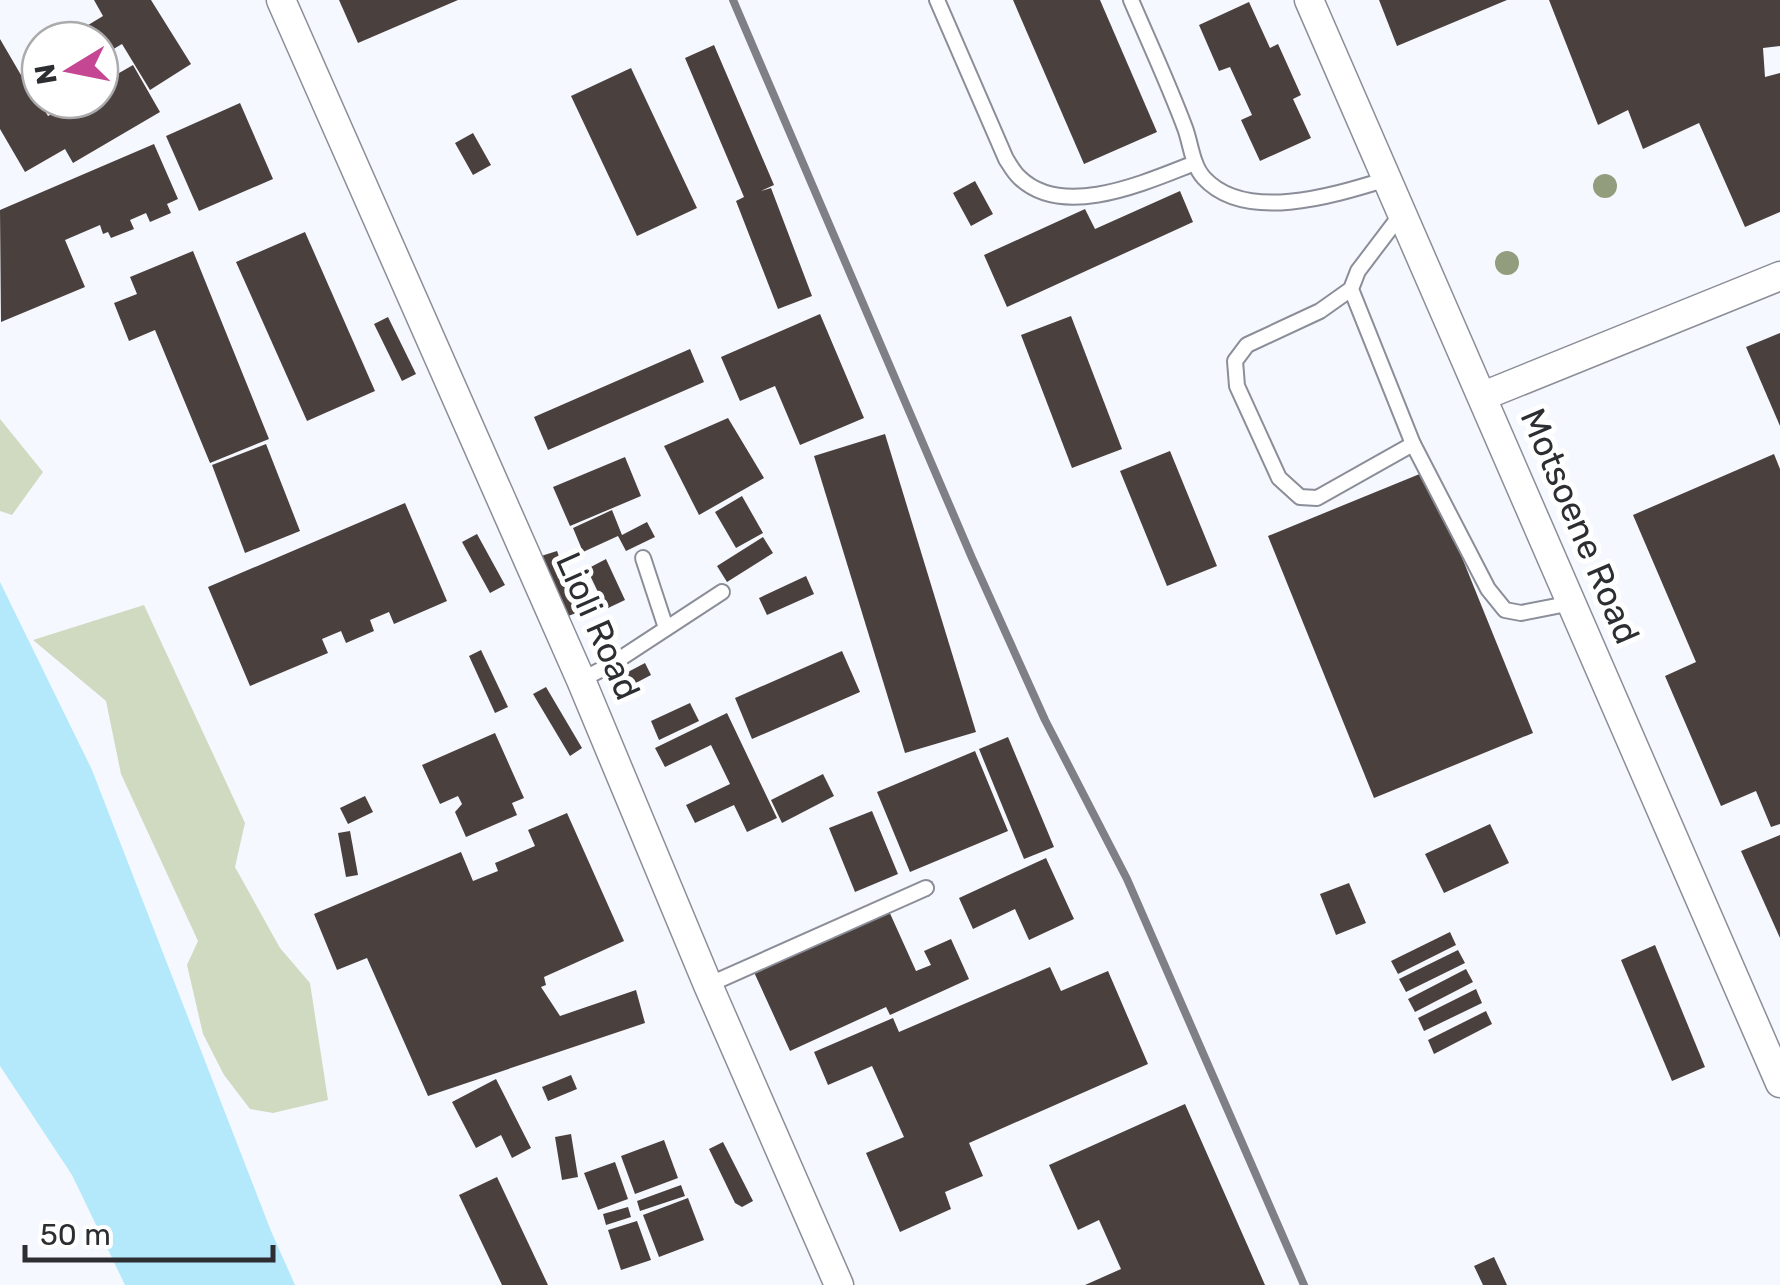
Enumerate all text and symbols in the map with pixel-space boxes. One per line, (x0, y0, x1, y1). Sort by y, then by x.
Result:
north arrow (20, 20, 120, 120)
text: N (28, 61, 64, 87)
street label: Motsoene Road (1512, 402, 1648, 650)
street label: Lioli Road (547, 546, 649, 706)
scale bar (25, 1200, 272, 1262)
text: 50 m (40, 1217, 111, 1253)

